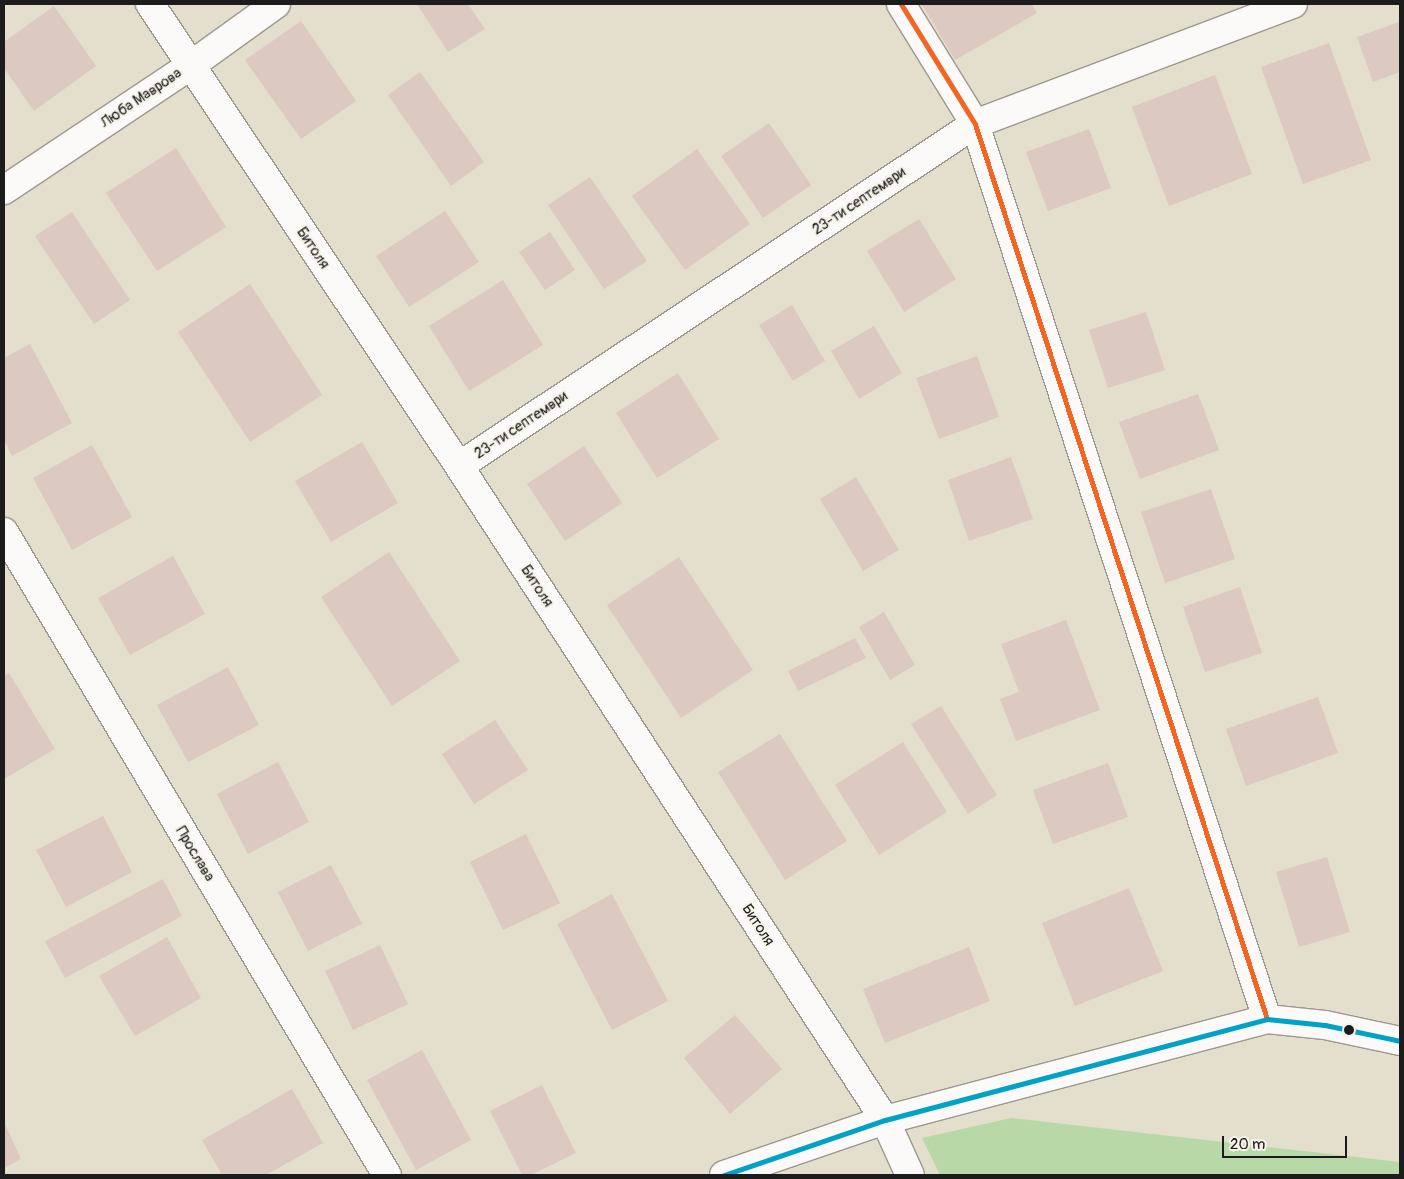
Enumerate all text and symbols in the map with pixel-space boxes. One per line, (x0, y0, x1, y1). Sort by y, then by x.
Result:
street label: Люба Маврова (97, 64, 185, 132)
street label: 23-ти септември (809, 163, 909, 239)
street label: Битоля (293, 224, 333, 272)
street label: 23-ти септември (471, 387, 571, 463)
street label: Битоля (517, 562, 557, 610)
street label: Прослава (172, 823, 218, 885)
street label: Битоля (738, 901, 778, 949)
unlabelled marker (1344, 1025, 1354, 1035)
scale bar (1224, 1126, 1349, 1158)
text: 20 m (1230, 1135, 1265, 1154)

